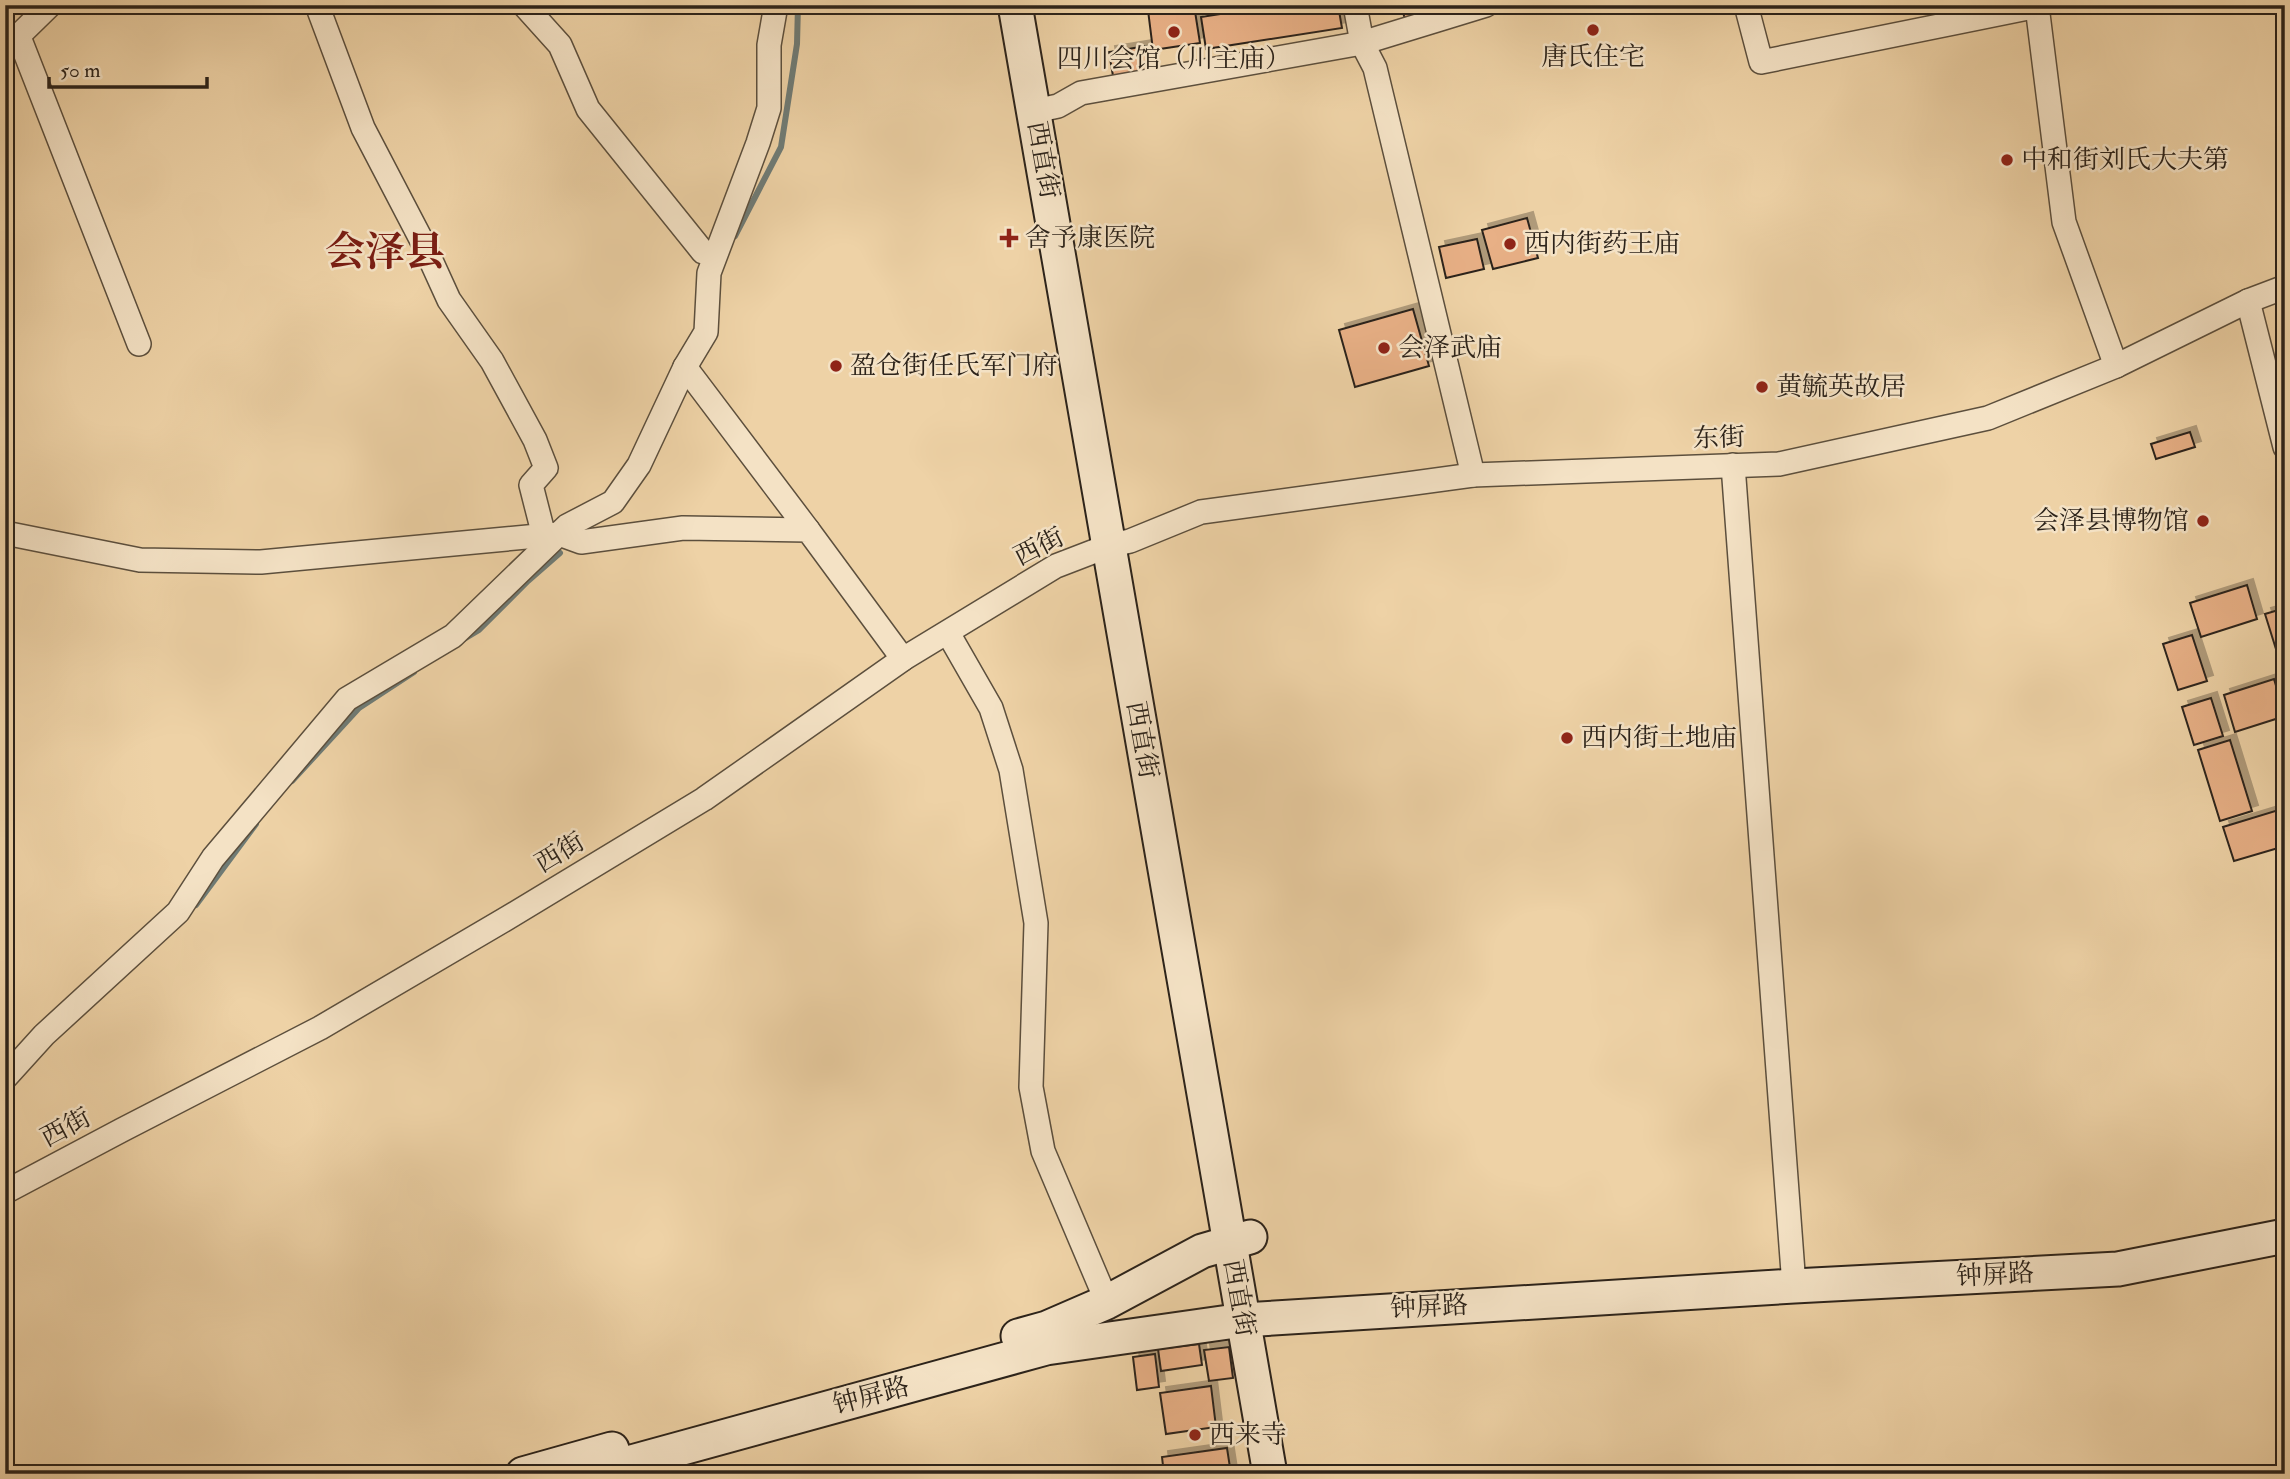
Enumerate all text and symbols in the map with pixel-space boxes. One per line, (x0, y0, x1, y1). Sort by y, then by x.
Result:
marker: 唐氏住宅 (1585, 22, 1601, 38)
marker: 四川会馆（川主庙） (1166, 24, 1182, 40)
place label: 唐氏住宅 (1541, 41, 1645, 73)
place label: 四川会馆（川主庙） (1057, 43, 1291, 75)
scale bar (49, 46, 206, 90)
text: 50 m (60, 57, 101, 84)
street label: 西直街 (1020, 119, 1066, 201)
place label: 中和街刘氏大夫第 (2021, 144, 2229, 176)
marker: 中和街刘氏大夫第 (1999, 152, 2015, 168)
place label: 舍予康医院 (1025, 222, 1155, 254)
district label: 会泽县 (325, 227, 445, 278)
marker: 舍予康医院 (999, 228, 1019, 248)
place label: 西内街药王庙 (1524, 228, 1680, 260)
marker: 西内街药王庙 (1502, 236, 1518, 252)
place label: 会泽武庙 (1398, 332, 1502, 364)
marker: 会泽武庙 (1376, 340, 1392, 356)
place label: 盈仓街任氏军门府 (850, 350, 1058, 382)
marker: 盈仓街任氏军门府 (828, 358, 844, 374)
place label: 黄毓英故居 (1776, 371, 1906, 403)
marker: 黄毓英故居 (1754, 379, 1770, 395)
street label: 东街 (1692, 421, 1746, 455)
place label: 会泽县博物馆 (2033, 505, 2189, 537)
marker: 会泽县博物馆 (2195, 513, 2211, 529)
street label: 西街 (1009, 521, 1069, 573)
street label: 西直街 (1119, 699, 1165, 781)
place label: 西内街土地庙 (1581, 722, 1737, 754)
marker: 西内街土地庙 (1559, 730, 1575, 746)
street label: 西街 (529, 826, 591, 880)
street label: 西街 (36, 1102, 96, 1154)
street label: 西直街 (1216, 1257, 1262, 1339)
street label: 钟屏路 (1955, 1257, 2035, 1293)
street label: 钟屏路 (1389, 1289, 1469, 1325)
street label: 钟屏路 (829, 1370, 913, 1422)
place label: 西来寺 (1209, 1419, 1287, 1451)
marker: 西来寺 (1187, 1427, 1203, 1443)

